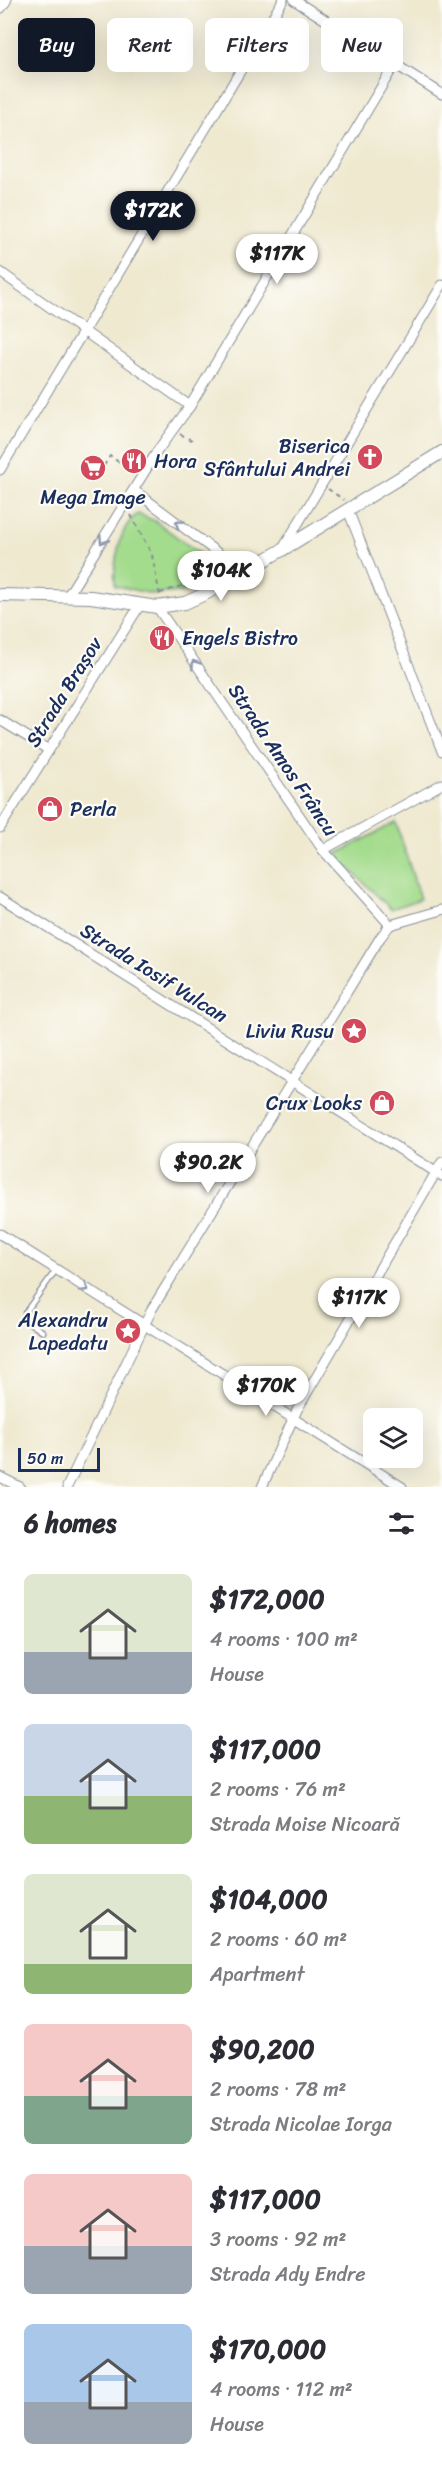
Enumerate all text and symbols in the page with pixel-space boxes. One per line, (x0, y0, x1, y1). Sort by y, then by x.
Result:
chip: Buy (18, 18, 95, 72)
chip: Rent (107, 18, 193, 72)
chip: Filters (205, 18, 309, 72)
chip: New (321, 18, 403, 72)
pin: $172K (111, 191, 195, 242)
text: $172K (124, 193, 182, 228)
pin: $117K (235, 234, 319, 285)
text: $117K (250, 236, 304, 271)
place label: Biserica Sfântului Andrei (203, 429, 351, 487)
church icon: Biserica Sfântului Andrei (355, 442, 385, 472)
place label: Hora (154, 444, 198, 479)
restaurant icon: Hora (119, 446, 149, 476)
supermarket icon: Mega Image (78, 453, 108, 483)
place label: Mega Image (40, 480, 146, 515)
one-way arrow (175, 521, 186, 532)
one-way arrow (99, 534, 110, 545)
pin: $104K (179, 551, 263, 602)
text: $104K (191, 553, 251, 588)
place label: Engels Bistro (182, 621, 298, 656)
restaurant icon: Engels Bistro (147, 623, 177, 653)
street label: Strada Brașov (16, 629, 112, 754)
one-way arrow (191, 659, 202, 670)
street label: Strada Amos Frâncu (219, 676, 348, 844)
place label: Perla (70, 792, 117, 827)
shop icon: Perla (35, 794, 65, 824)
street label: Strada Iosif Vulcan (73, 913, 235, 1033)
place label: Liviu Rusu (246, 1014, 334, 1049)
place icon: Liviu Rusu (339, 1016, 369, 1046)
place label: Crux Looks (266, 1086, 363, 1121)
shop icon: Crux Looks (367, 1088, 397, 1118)
pin: $90.2K (159, 1143, 257, 1194)
text: $90.2K (174, 1145, 242, 1180)
pin: $117K (317, 1278, 401, 1329)
text: $117K (332, 1280, 386, 1315)
one-way arrow (78, 1281, 89, 1292)
place label: Alexandru Lapedatu (17, 1303, 108, 1361)
place icon: Alexandru Lapedatu (113, 1316, 143, 1346)
pin: $170K (224, 1366, 308, 1417)
text: $170K (237, 1368, 295, 1403)
map controls (363, 1408, 423, 1468)
button: layers (363, 1408, 423, 1468)
text: 50 m (27, 1444, 63, 1473)
scale bar (18, 1445, 100, 1472)
text: 6 homes (24, 1500, 116, 1546)
icon: filters (385, 1507, 418, 1540)
text: $172,000 (210, 1576, 325, 1622)
icon: home (72, 1598, 144, 1670)
text: 4 rooms · 100 m² (210, 1622, 358, 1657)
text: House (210, 1657, 264, 1692)
text: $117,000 (210, 1726, 321, 1772)
icon: home (72, 1748, 144, 1820)
text: 2 rooms · 76 m² (210, 1772, 346, 1807)
text: Strada Moise Nicoară (210, 1807, 400, 1842)
text: $104,000 (210, 1876, 328, 1922)
icon: home (72, 1898, 144, 1970)
text: 2 rooms · 60 m² (210, 1922, 347, 1957)
text: Apartment (210, 1957, 304, 1992)
text: $90,200 (210, 2026, 315, 2072)
icon: home (72, 2048, 144, 2120)
text: 2 rooms · 78 m² (210, 2072, 346, 2107)
text: Strada Nicolae Iorga (210, 2107, 392, 2142)
text: $117,000 (210, 2176, 321, 2222)
icon: home (72, 2198, 144, 2270)
text: 3 rooms · 92 m² (210, 2222, 346, 2257)
text: Strada Ady Endre (210, 2257, 366, 2292)
text: $170,000 (210, 2326, 326, 2372)
icon: home (72, 2348, 144, 2420)
text: 4 rooms · 112 m² (210, 2372, 353, 2407)
text: House (210, 2407, 264, 2442)

